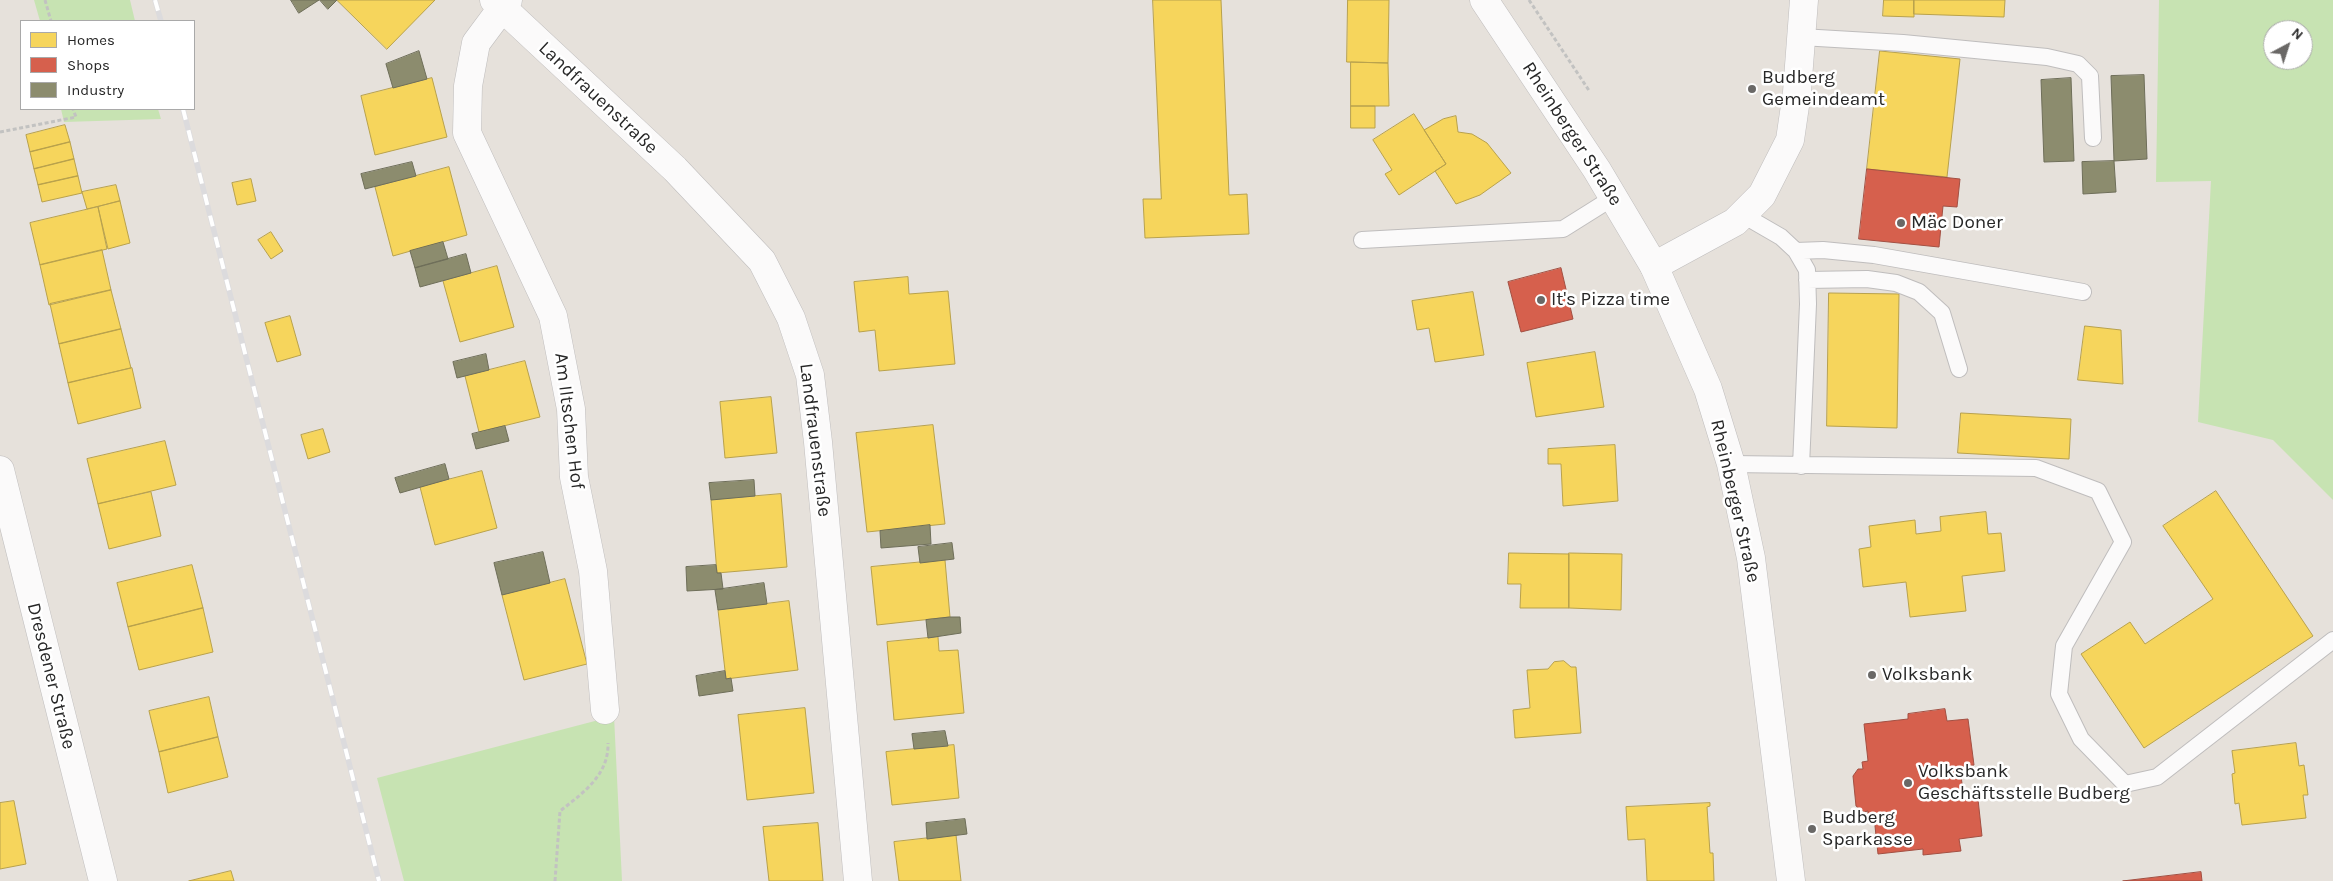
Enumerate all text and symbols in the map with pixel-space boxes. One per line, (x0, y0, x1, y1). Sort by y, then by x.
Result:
legend (20, 20, 195, 110)
north arrow (2263, 20, 2313, 70)
text: N (2288, 24, 2307, 44)
text: Homes (67, 31, 115, 49)
street label: Landfrauenstraße (534, 37, 662, 159)
text: Shops (67, 56, 110, 74)
street label: Rheinberger Straße (1517, 58, 1627, 210)
place label: Budberg Gemeindeamt (1762, 67, 1885, 111)
text: Industry (67, 81, 124, 99)
marker: Budberg Gemeindeamt (1746, 83, 1758, 95)
place label: Mäc Doner (1911, 212, 2003, 234)
marker: Mäc Doner (1895, 217, 1907, 229)
place label: It's Pizza time (1551, 289, 1670, 311)
marker: It's Pizza time (1535, 294, 1547, 306)
street label: Am Iltschen Hof (549, 351, 589, 491)
street label: Landfrauenstraße (794, 362, 836, 518)
street label: Rheinberger Straße (1705, 417, 1765, 585)
street label: Dresdener Straße (22, 600, 80, 752)
place label: Volksbank (1882, 664, 1972, 686)
marker: Volksbank (1866, 669, 1878, 681)
place label: Volksbank Geschäftsstelle Budberg (1918, 761, 2130, 805)
marker: Volksbank Geschäftsstelle Budberg (1902, 777, 1914, 789)
place label: Budberg Sparkasse (1822, 807, 1913, 851)
marker: Budberg Sparkasse (1806, 823, 1818, 835)

